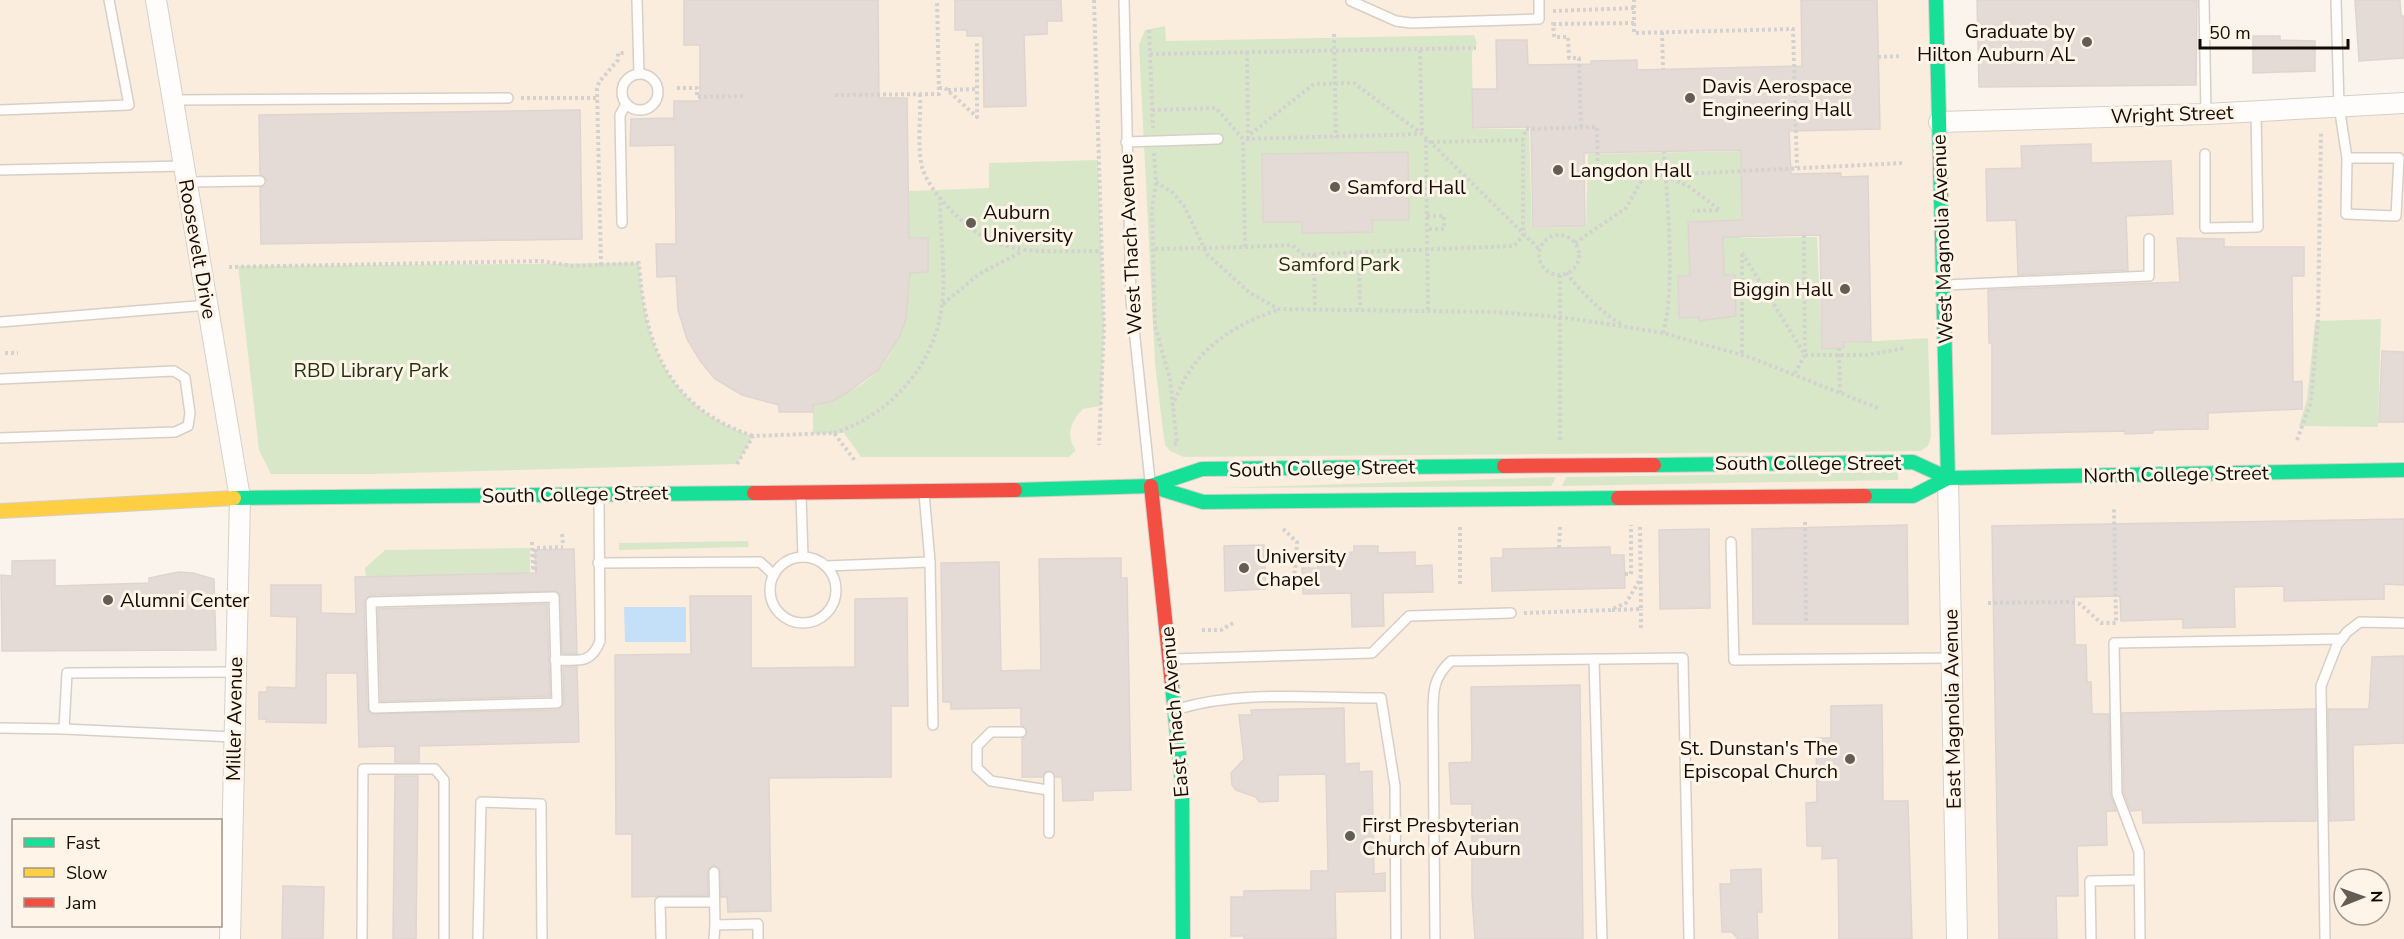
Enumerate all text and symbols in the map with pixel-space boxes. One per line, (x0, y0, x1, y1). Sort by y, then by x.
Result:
scale bar (2200, 12, 2348, 50)
place label: Graduate by Hilton Auburn AL (1917, 18, 2076, 68)
text: 50 m (2209, 21, 2251, 45)
marker: Graduate by Hilton Auburn AL (2080, 35, 2094, 49)
place label: Davis Aerospace Engineering Hall (1702, 73, 1852, 123)
marker: Davis Aerospace Engineering Hall (1683, 91, 1697, 105)
street label: Wright Street (2110, 99, 2235, 130)
street label: West Magnolia Avenue (1925, 134, 1960, 344)
street label: West Thach Avenue (1112, 153, 1149, 335)
place label: Langdon Hall (1570, 157, 1692, 184)
marker: Langdon Hall (1551, 163, 1565, 177)
place label: Samford Hall (1347, 174, 1466, 201)
street label: Roosevelt Drive (172, 177, 223, 321)
marker: Samford Hall (1328, 180, 1342, 194)
place label: Auburn University (983, 199, 1074, 249)
marker: Auburn University (964, 216, 978, 230)
park label: Samford Park (1278, 251, 1401, 278)
place label: Biggin Hall (1733, 276, 1833, 303)
marker: Biggin Hall (1838, 282, 1852, 296)
park label: RBD Library Park (294, 357, 449, 384)
street label: South College Street (1715, 450, 1902, 477)
street label: South College Street (1229, 453, 1416, 484)
street label: North College Street (2083, 459, 2270, 490)
street label: South College Street (482, 479, 669, 510)
place label: University Chapel (1256, 543, 1347, 593)
marker: University Chapel (1237, 561, 1251, 575)
place label: Alumni Center (120, 587, 249, 614)
marker: Alumni Center (101, 593, 115, 607)
street label: East Magnolia Avenue (1937, 609, 1968, 809)
street label: East Thach Avenue (1154, 625, 1195, 799)
street label: Miller Avenue (220, 657, 249, 781)
place label: St. Dunstan's The Episcopal Church (1680, 735, 1838, 785)
marker: St. Dunstan's The Episcopal Church (1843, 752, 1857, 766)
place label: First Presbyterian Church of Auburn (1362, 812, 1521, 862)
legend (12, 819, 222, 927)
marker: First Presbyterian Church of Auburn (1343, 829, 1357, 843)
text: Fast (66, 831, 101, 855)
text: Slow (66, 861, 107, 885)
north arrow (2332, 867, 2392, 927)
text: Jam (65, 891, 97, 915)
text: N (2365, 891, 2387, 903)

